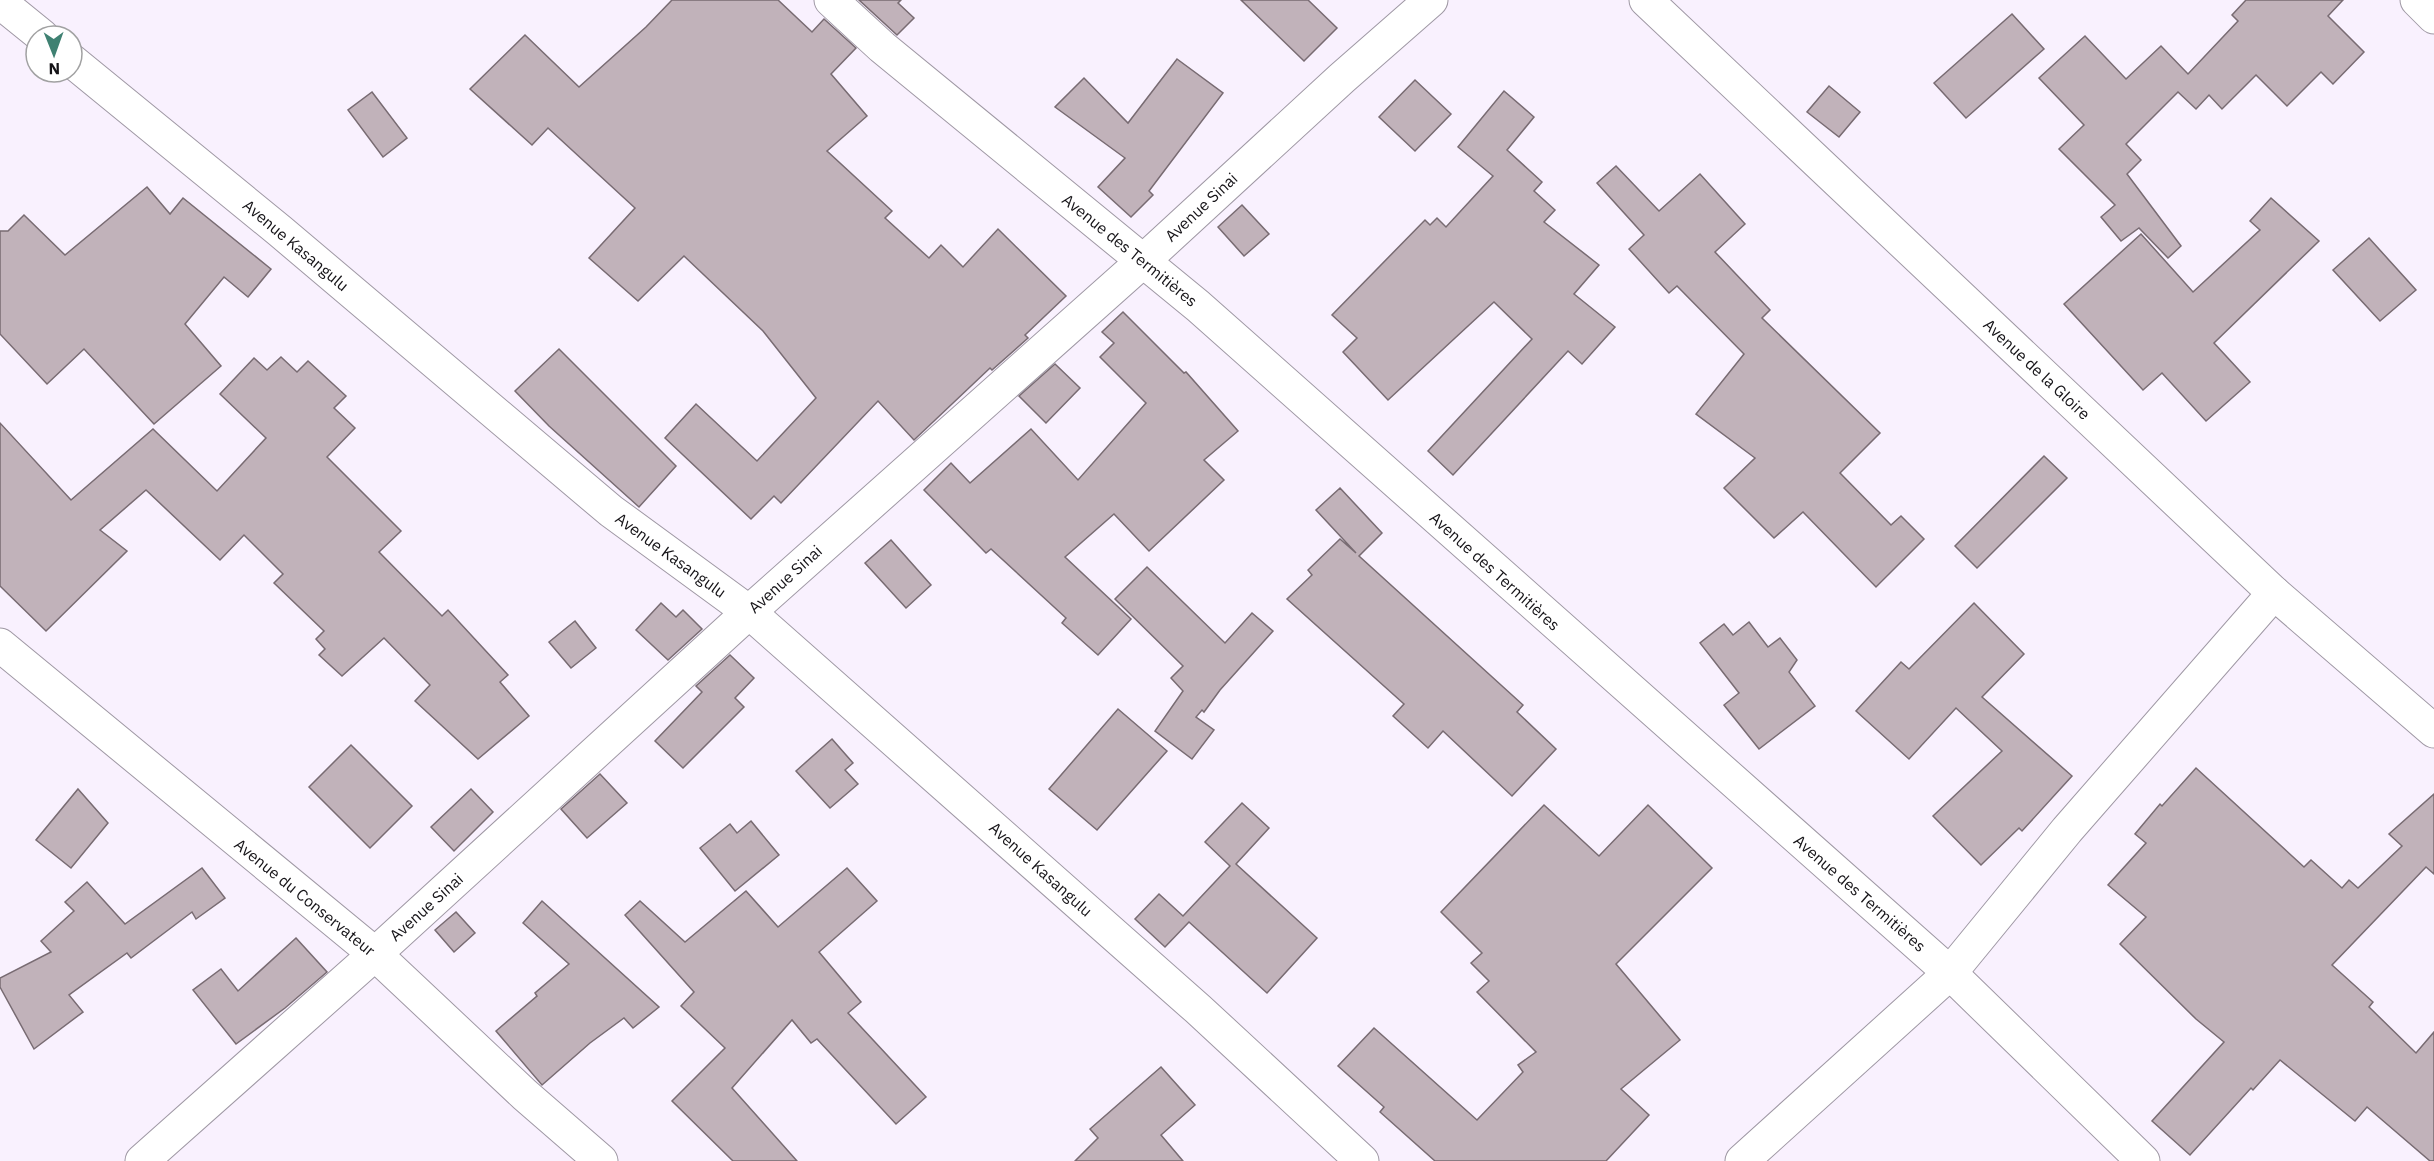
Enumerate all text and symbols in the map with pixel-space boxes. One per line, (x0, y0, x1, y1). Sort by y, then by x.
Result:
north arrow (24, 24, 84, 84)
text: N (48, 59, 60, 79)
street label: Avenue Sinai (1160, 168, 1242, 246)
street label: Avenue des Termitières (1058, 189, 1202, 311)
street label: Avenue Kasangulu (239, 195, 353, 295)
street label: Avenue de la Gloire (1979, 314, 2095, 424)
street label: Avenue des Termitières (1426, 507, 1564, 635)
street label: Avenue Kasangulu (612, 508, 730, 602)
street label: Avenue Sinai (744, 541, 826, 617)
street label: Avenue Kasangulu (985, 817, 1097, 921)
street label: Avenue des Termitières (1790, 830, 1930, 956)
street label: Avenue du Conservateur (231, 834, 380, 960)
street label: Avenue Sinai (385, 869, 467, 945)

